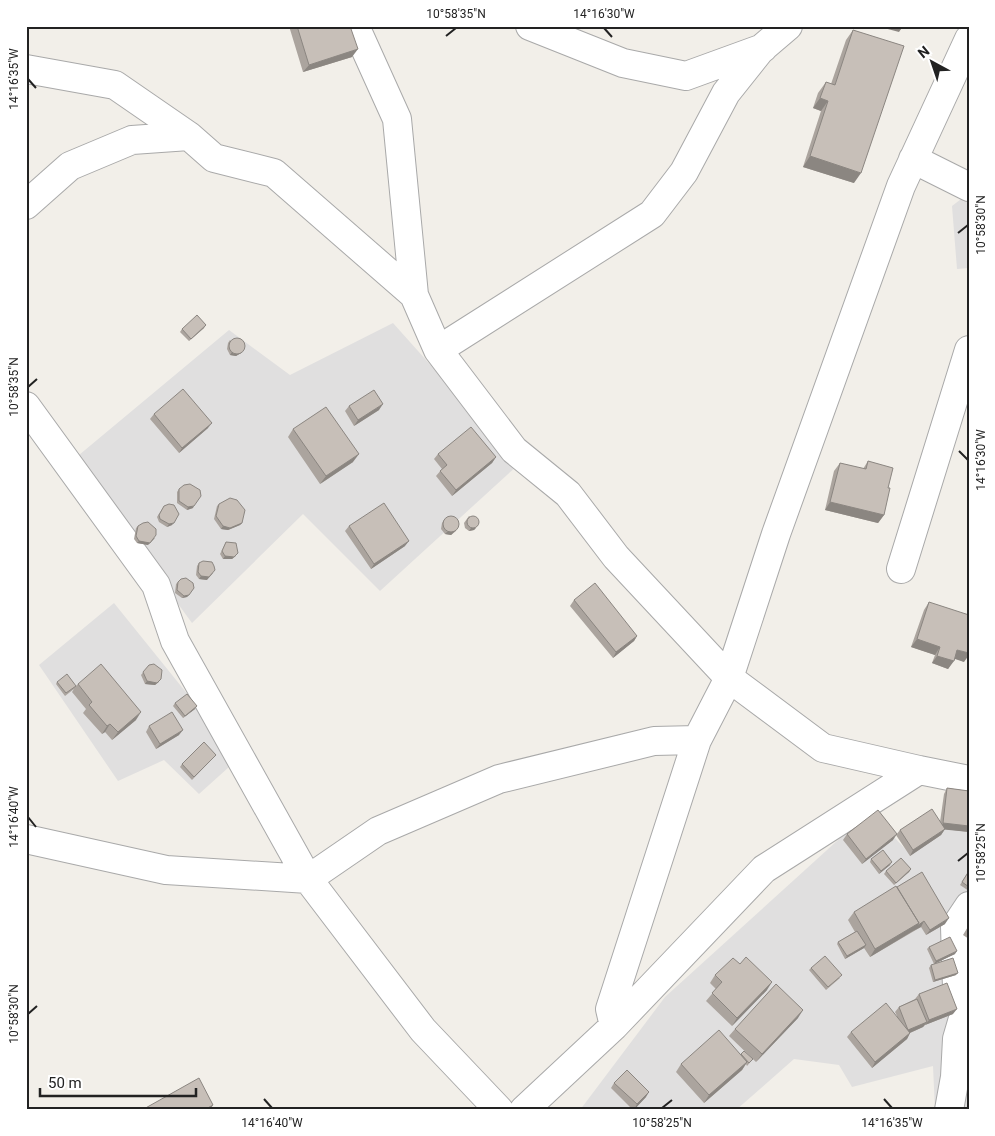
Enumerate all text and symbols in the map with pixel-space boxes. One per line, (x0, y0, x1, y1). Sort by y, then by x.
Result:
text: 10°58'35"N (426, 7, 486, 21)
text: 14°16'30"W (573, 7, 635, 21)
north arrow (908, 38, 958, 88)
text: N (915, 43, 933, 61)
text: 14°16'35"W (7, 48, 21, 110)
text: 10°58'30"N (974, 195, 988, 255)
text: 10°58'35"N (7, 357, 21, 417)
text: 14°16'30"W (974, 429, 988, 491)
text: 14°16'40"W (7, 786, 21, 848)
text: 10°58'25"N (974, 823, 988, 883)
text: 10°58'30"N (7, 984, 21, 1044)
scale bar (40, 1066, 196, 1098)
text: 50 m (48, 1074, 82, 1092)
text: 14°16'40"W (241, 1116, 303, 1130)
text: 10°58'25"N (632, 1116, 692, 1130)
text: 14°16'35"W (861, 1116, 923, 1130)

